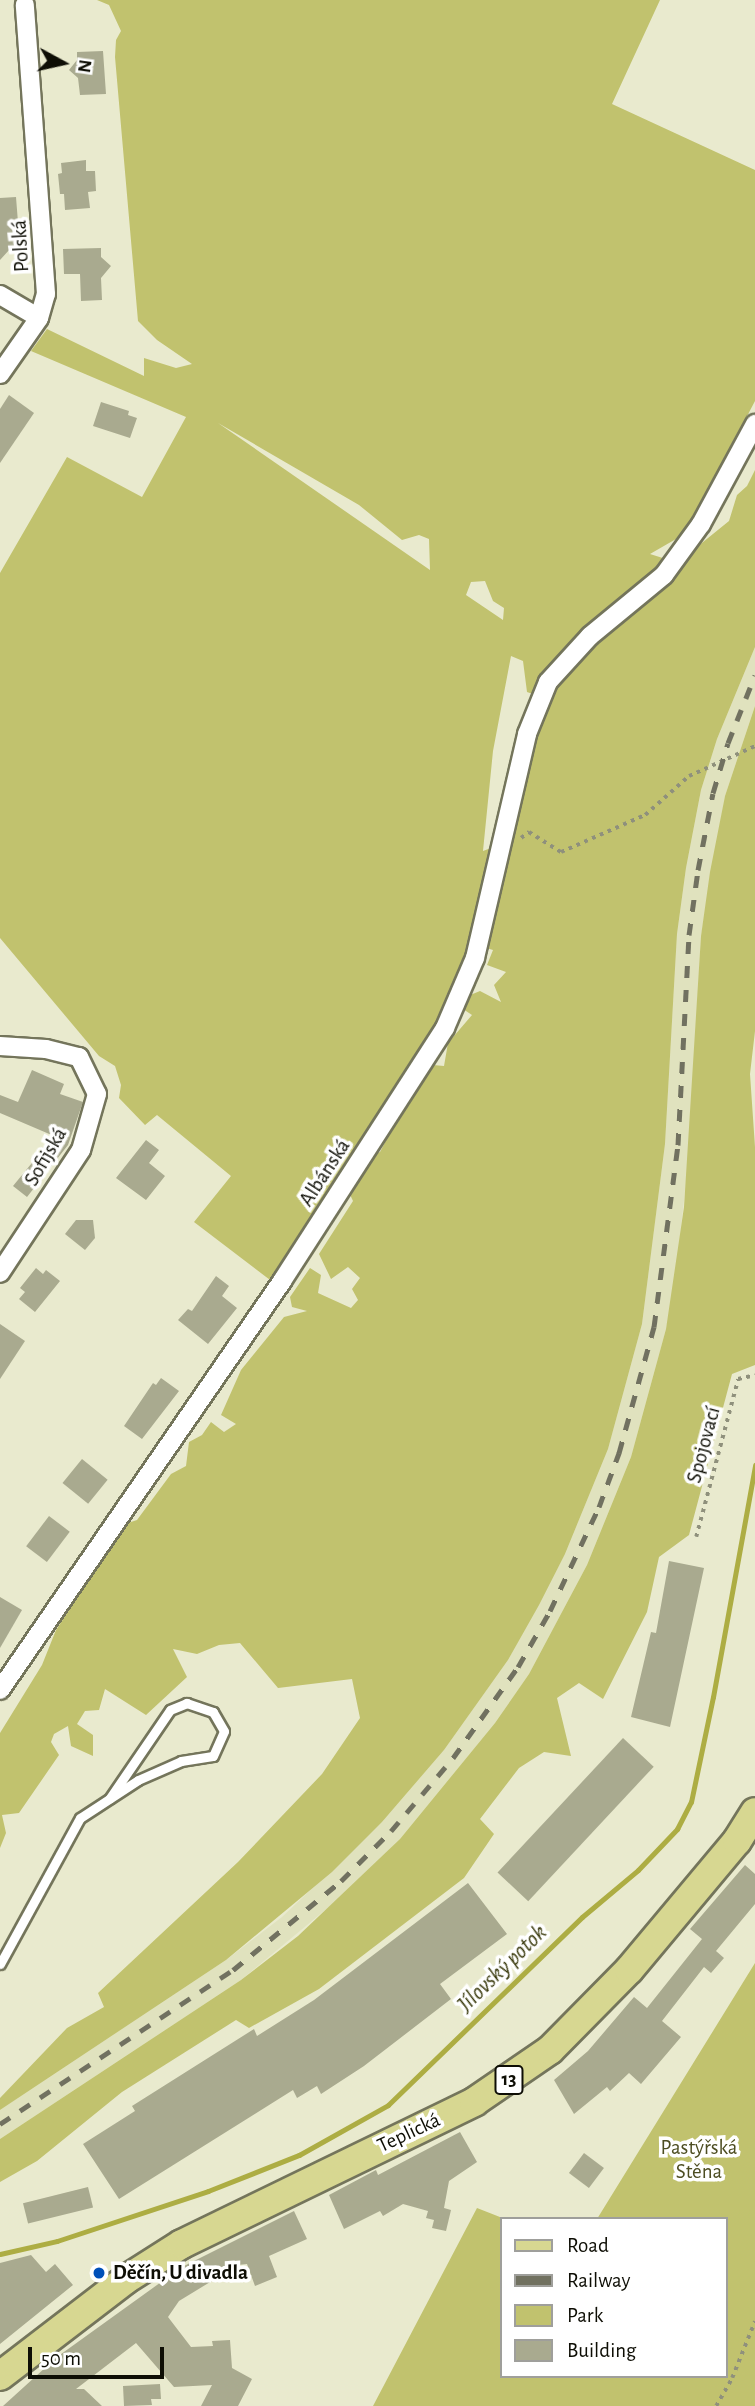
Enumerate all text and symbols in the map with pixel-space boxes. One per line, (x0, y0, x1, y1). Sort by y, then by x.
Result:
north arrow (28, 28, 98, 98)
text: N (74, 58, 95, 74)
street label: Polská (7, 219, 35, 273)
street label: Sofijská (19, 1123, 73, 1191)
street label: Albánská (294, 1135, 356, 1211)
street label: Spojovací (682, 1404, 726, 1486)
water label: Jílovský potok (453, 1920, 553, 2018)
road number: 13 (493, 2064, 525, 2096)
street label: Teplická (374, 2108, 444, 2158)
park label: Pastýřská Stěna (661, 2135, 737, 2185)
legend (500, 2217, 727, 2378)
text: Road (567, 2235, 609, 2256)
place label: Děčín, U divadla (113, 2260, 248, 2286)
marker: Děčín, U divadla (91, 2265, 107, 2281)
text: Railway (567, 2270, 630, 2291)
text: Park (567, 2305, 603, 2326)
scale bar (32, 2332, 168, 2376)
text: Building (567, 2340, 636, 2361)
text: 50 m (41, 2348, 81, 2369)

